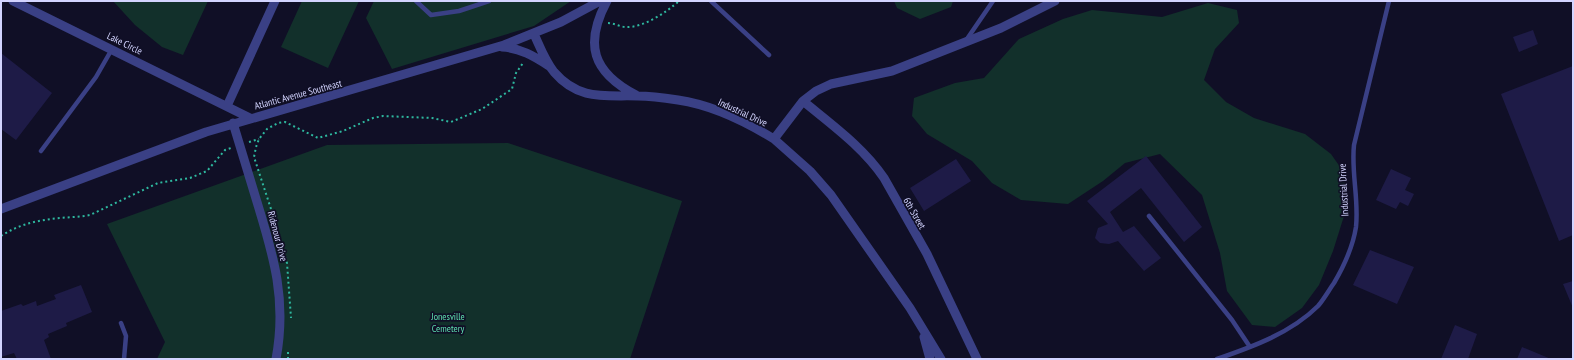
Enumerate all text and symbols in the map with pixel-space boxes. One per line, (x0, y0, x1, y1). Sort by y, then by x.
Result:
street label: Lake Circle (105, 29, 145, 58)
street label: Atlantic Avenue Southeast (253, 76, 343, 112)
street label: Industrial Drive (716, 95, 770, 130)
street label: Industrial Drive (1336, 163, 1351, 217)
street label: 6th Street (900, 195, 929, 232)
street label: Ridenour Drive (265, 210, 290, 263)
park label: Jonesville Cemetery (430, 310, 465, 335)

